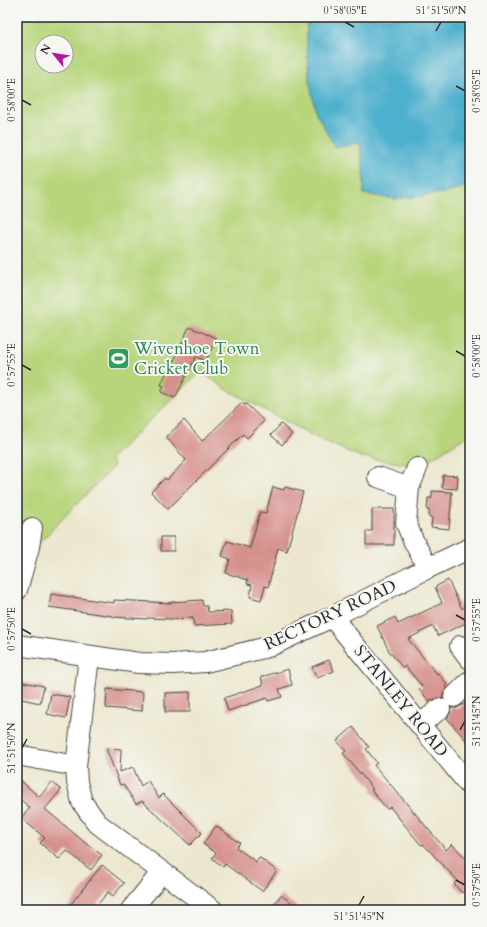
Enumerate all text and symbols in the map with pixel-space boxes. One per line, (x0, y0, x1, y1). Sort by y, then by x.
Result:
text: 0°58'05"E (323, 4, 367, 18)
text: 51°51'50"N (416, 4, 467, 18)
north arrow (34, 34, 74, 74)
text: N (37, 41, 55, 57)
text: 0°58'05"E (470, 69, 484, 113)
text: 0°58'00"E (5, 78, 19, 122)
text: 0°58'00"E (470, 334, 484, 378)
place label: Wivenhoe Town Cricket Club (133, 337, 260, 380)
text: 0°57'55"E (5, 343, 19, 387)
sports icon: Wivenhoe Town Cricket Club (105, 345, 131, 371)
street label: RECTORY ROAD (260, 574, 400, 656)
text: 0°57'55"E (470, 598, 484, 642)
text: 0°57'50"E (5, 607, 19, 651)
street label: STANLEY ROAD (349, 640, 453, 762)
text: 51°51'45"N (470, 695, 484, 746)
text: 51°51'50"N (5, 722, 19, 773)
text: 0°57'50"E (470, 863, 484, 907)
text: 51°51'45"N (334, 910, 385, 924)

